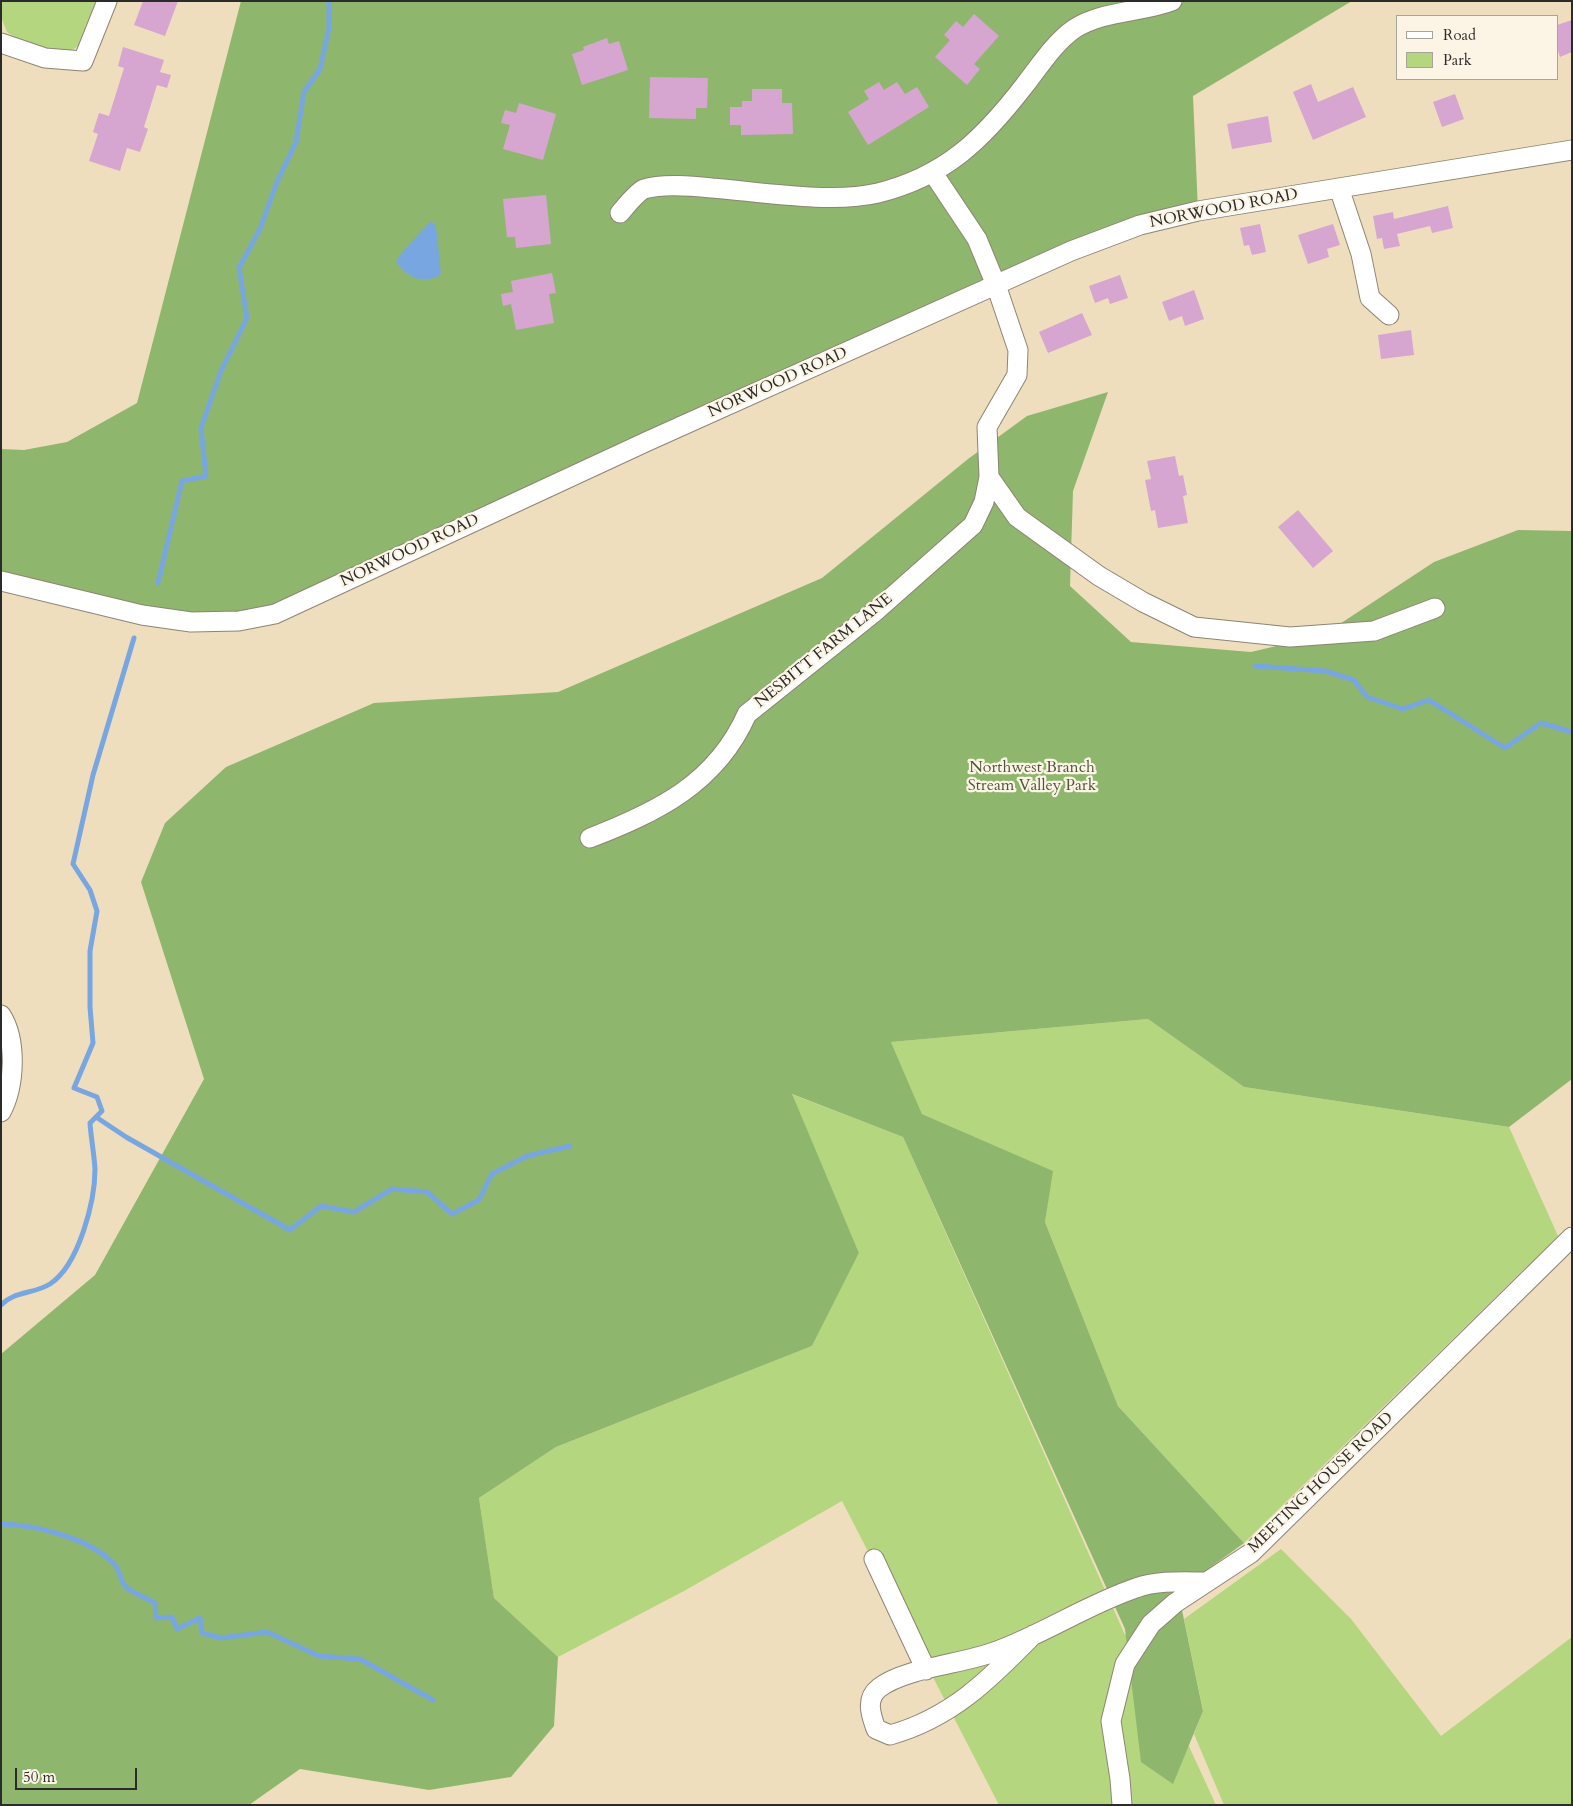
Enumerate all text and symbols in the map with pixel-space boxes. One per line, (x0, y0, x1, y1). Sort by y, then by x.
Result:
legend (1396, 15, 1558, 80)
text: Road (1443, 25, 1476, 45)
text: Park (1443, 50, 1472, 70)
street label: NORWOOD ROAD (1148, 185, 1300, 233)
street label: NORWOOD ROAD (705, 344, 851, 422)
street label: NORWOOD ROAD (338, 511, 482, 591)
street label: NESBITT FARM LANE (751, 590, 897, 712)
park label: Northwest Branch Stream Valley Park (968, 758, 1096, 796)
street label: MEETING HOUSE ROAD (1244, 1409, 1398, 1557)
scale bar (18, 1758, 140, 1790)
text: 50 m (23, 1767, 55, 1787)

